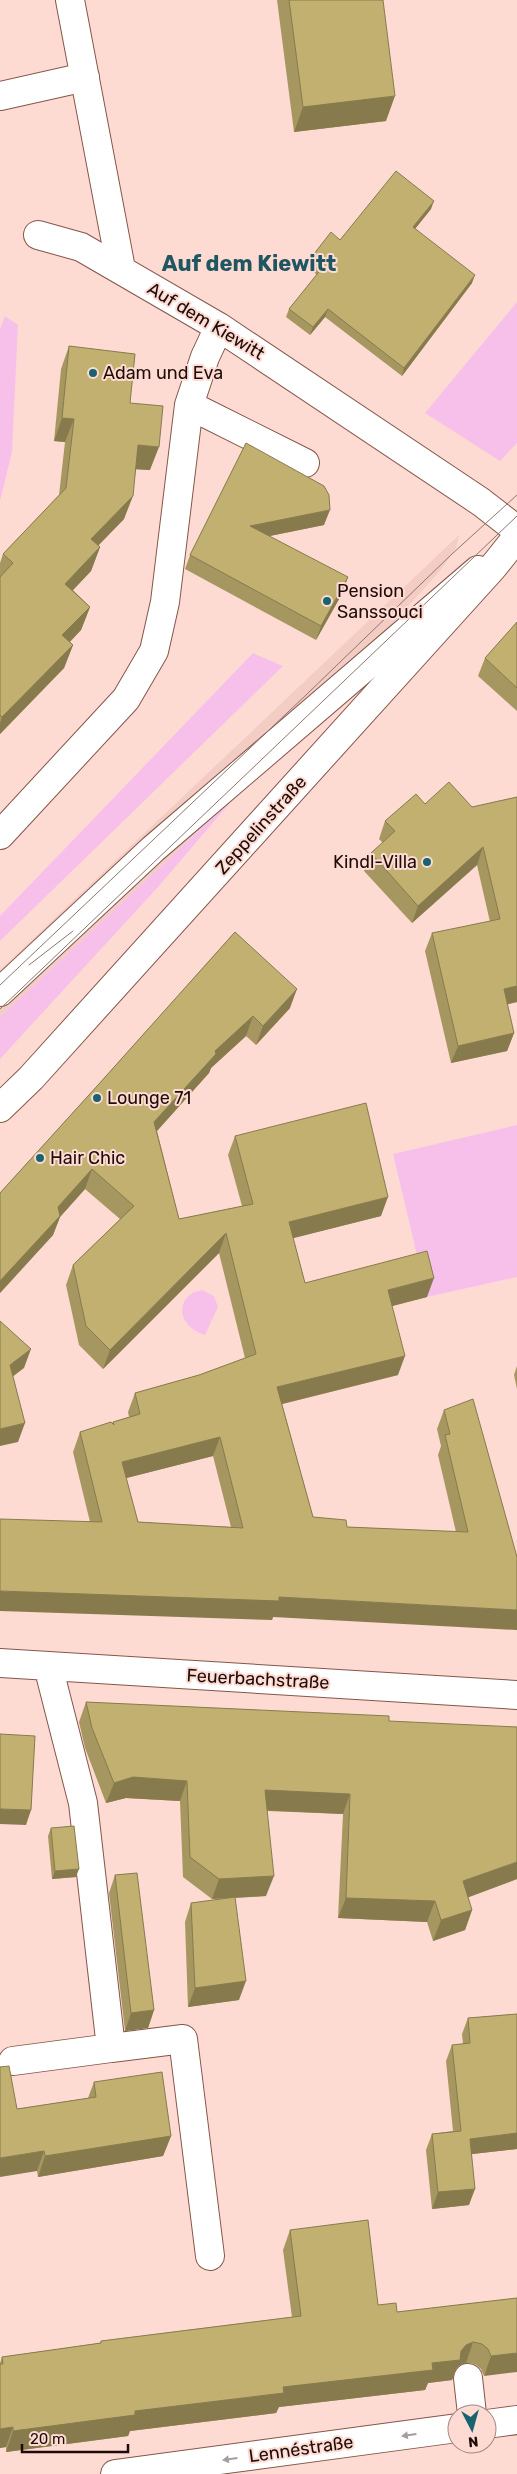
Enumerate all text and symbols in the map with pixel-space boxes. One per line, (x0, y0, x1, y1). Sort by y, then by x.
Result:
district label: Auf dem Kiewitt (162, 250, 336, 277)
street label: Auf dem Kiewitt (143, 277, 269, 365)
place label: Adam und Eva (103, 362, 223, 384)
marker: Adam und Eva (87, 367, 99, 379)
place label: Pension Sanssouci (337, 580, 423, 623)
marker: Pension Sanssouci (321, 595, 333, 607)
street label: Zeppelinstraße (211, 771, 311, 879)
place label: Kindl-Villa (333, 851, 417, 873)
marker: Kindl-Villa (421, 856, 433, 868)
place label: Lounge 71 (107, 1087, 191, 1109)
marker: Lounge 71 (91, 1092, 103, 1104)
place label: Hair Chic (50, 1147, 125, 1169)
marker: Hair Chic (34, 1152, 46, 1164)
street label: Feuerbachstraße (186, 1664, 330, 1694)
north arrow (447, 2404, 497, 2454)
scale bar (22, 2422, 129, 2454)
text: 20 m (30, 2430, 65, 2448)
street label: Lennéstraße (247, 2431, 355, 2467)
one-way arrow (400, 2431, 416, 2439)
text: N (467, 2432, 479, 2450)
one-way arrow (222, 2455, 238, 2463)

